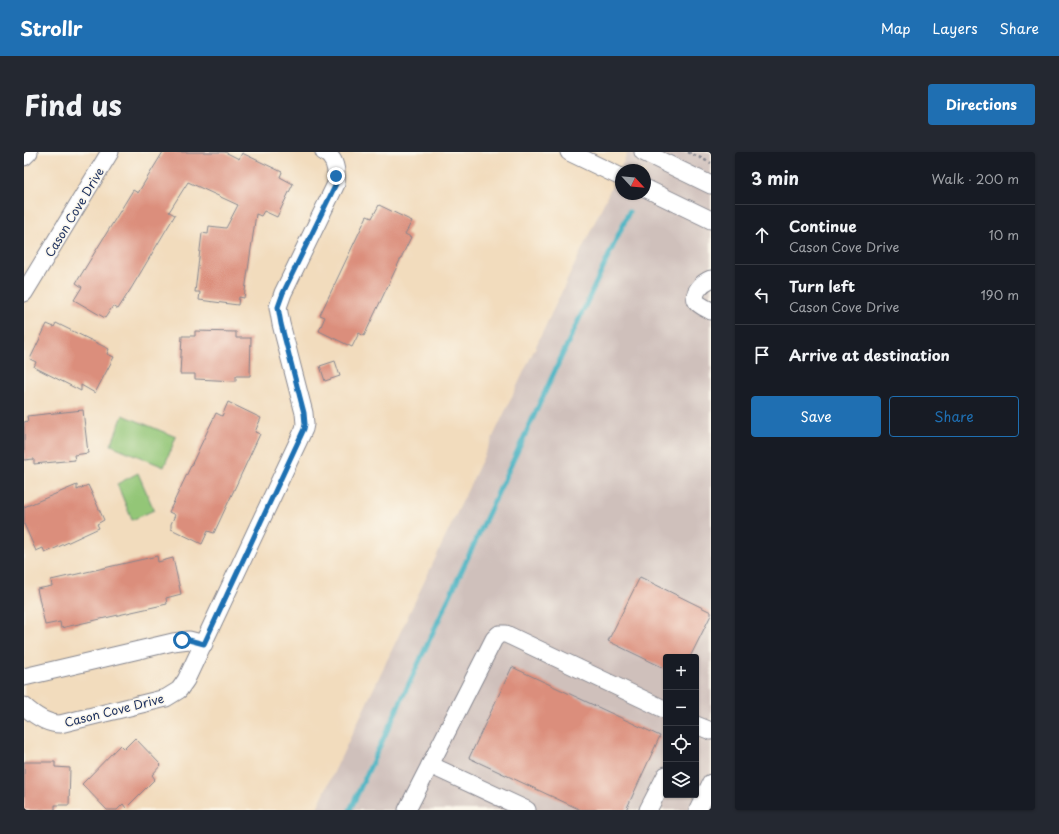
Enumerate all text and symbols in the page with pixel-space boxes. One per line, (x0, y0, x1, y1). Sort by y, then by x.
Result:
text: Strollr (20, 14, 83, 42)
text: Map (881, 18, 911, 39)
text: Layers (933, 18, 978, 39)
text: Share (1000, 18, 1039, 39)
text: Find us (24, 83, 122, 126)
button: Directions (928, 84, 1035, 125)
street label: Cason Cove Drive (40, 164, 108, 260)
north arrow (615, 164, 651, 200)
text: 3 min (751, 165, 799, 191)
route end (327, 167, 345, 185)
text: Walk · 200 m (931, 169, 1019, 188)
text: Continue (789, 214, 857, 237)
icon: ahead (751, 224, 773, 246)
text: 10 m (989, 225, 1019, 244)
text: Cason Cove Drive (789, 237, 899, 256)
text: Turn left (789, 274, 855, 297)
icon: left (751, 284, 773, 306)
text: 190 m (980, 285, 1019, 304)
text: Cason Cove Drive (789, 297, 899, 316)
text: Arrive at destination (789, 343, 950, 366)
icon: arrive (751, 344, 773, 366)
button: Save (751, 396, 881, 437)
button: Share (889, 396, 1019, 437)
route start (173, 631, 191, 649)
map controls (663, 654, 699, 798)
button: + (663, 654, 699, 690)
street label: Cason Cove Drive (62, 689, 166, 731)
button: − (663, 690, 699, 726)
button: locate (663, 726, 699, 762)
button: layers (663, 762, 699, 798)

